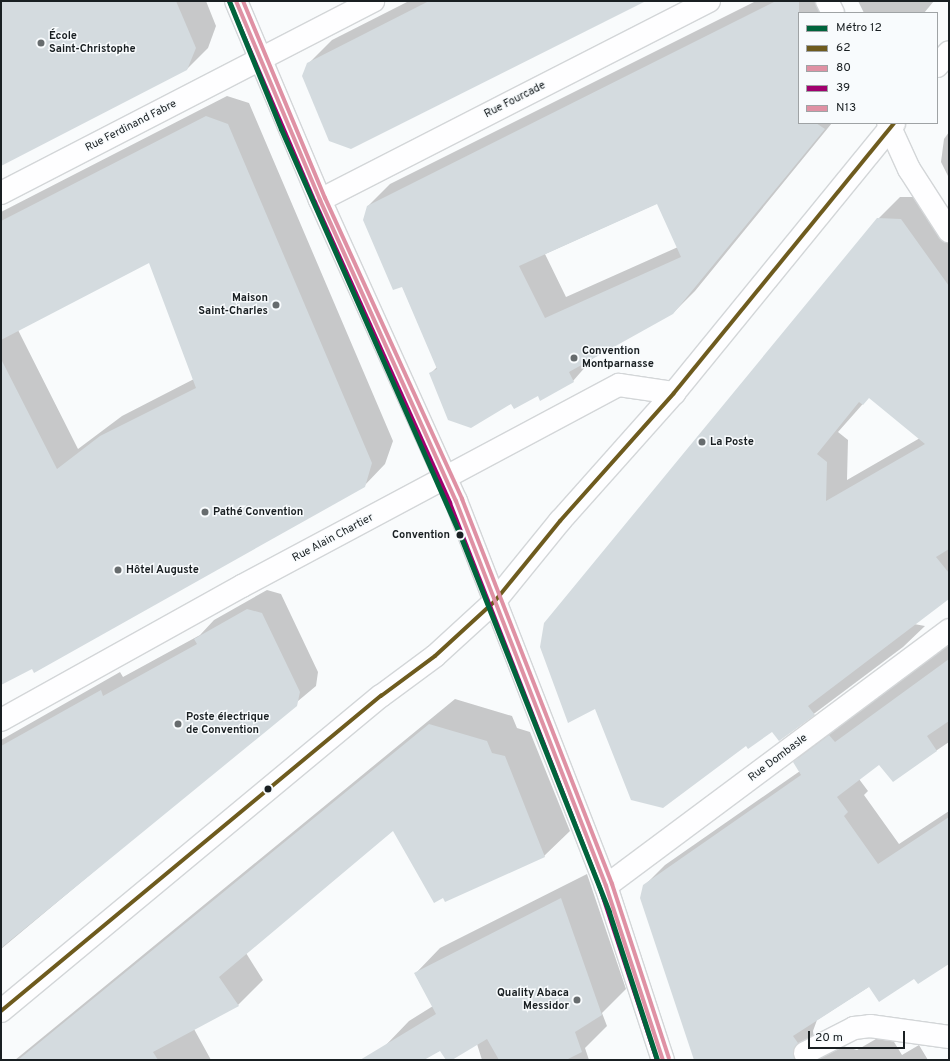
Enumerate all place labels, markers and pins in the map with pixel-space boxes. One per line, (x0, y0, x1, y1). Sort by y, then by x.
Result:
place label: École Saint-Christophe (49, 30, 136, 56)
marker: École Saint-Christophe (36, 38, 46, 48)
place label: Maison Saint-Charles (198, 292, 268, 318)
marker: Maison Saint-Charles (271, 300, 281, 310)
place label: Convention Montparnasse (582, 345, 654, 371)
marker: Convention Montparnasse (569, 353, 579, 363)
place label: La Poste (710, 435, 754, 449)
marker: La Poste (697, 437, 707, 447)
place label: Pathé Convention (213, 505, 303, 519)
marker: Pathé Convention (200, 507, 210, 517)
place label: Convention (392, 528, 450, 542)
marker: Convention (453, 528, 467, 542)
place label: Hôtel Auguste (126, 563, 199, 577)
marker: Hôtel Auguste (113, 565, 123, 575)
place label: Poste électrique de Convention (186, 711, 269, 737)
marker: Poste électrique de Convention (173, 719, 183, 729)
unlabelled marker (263, 784, 273, 794)
place label: Quality Abaca Messidor (496, 987, 569, 1013)
marker: Quality Abaca Messidor (572, 995, 582, 1005)

